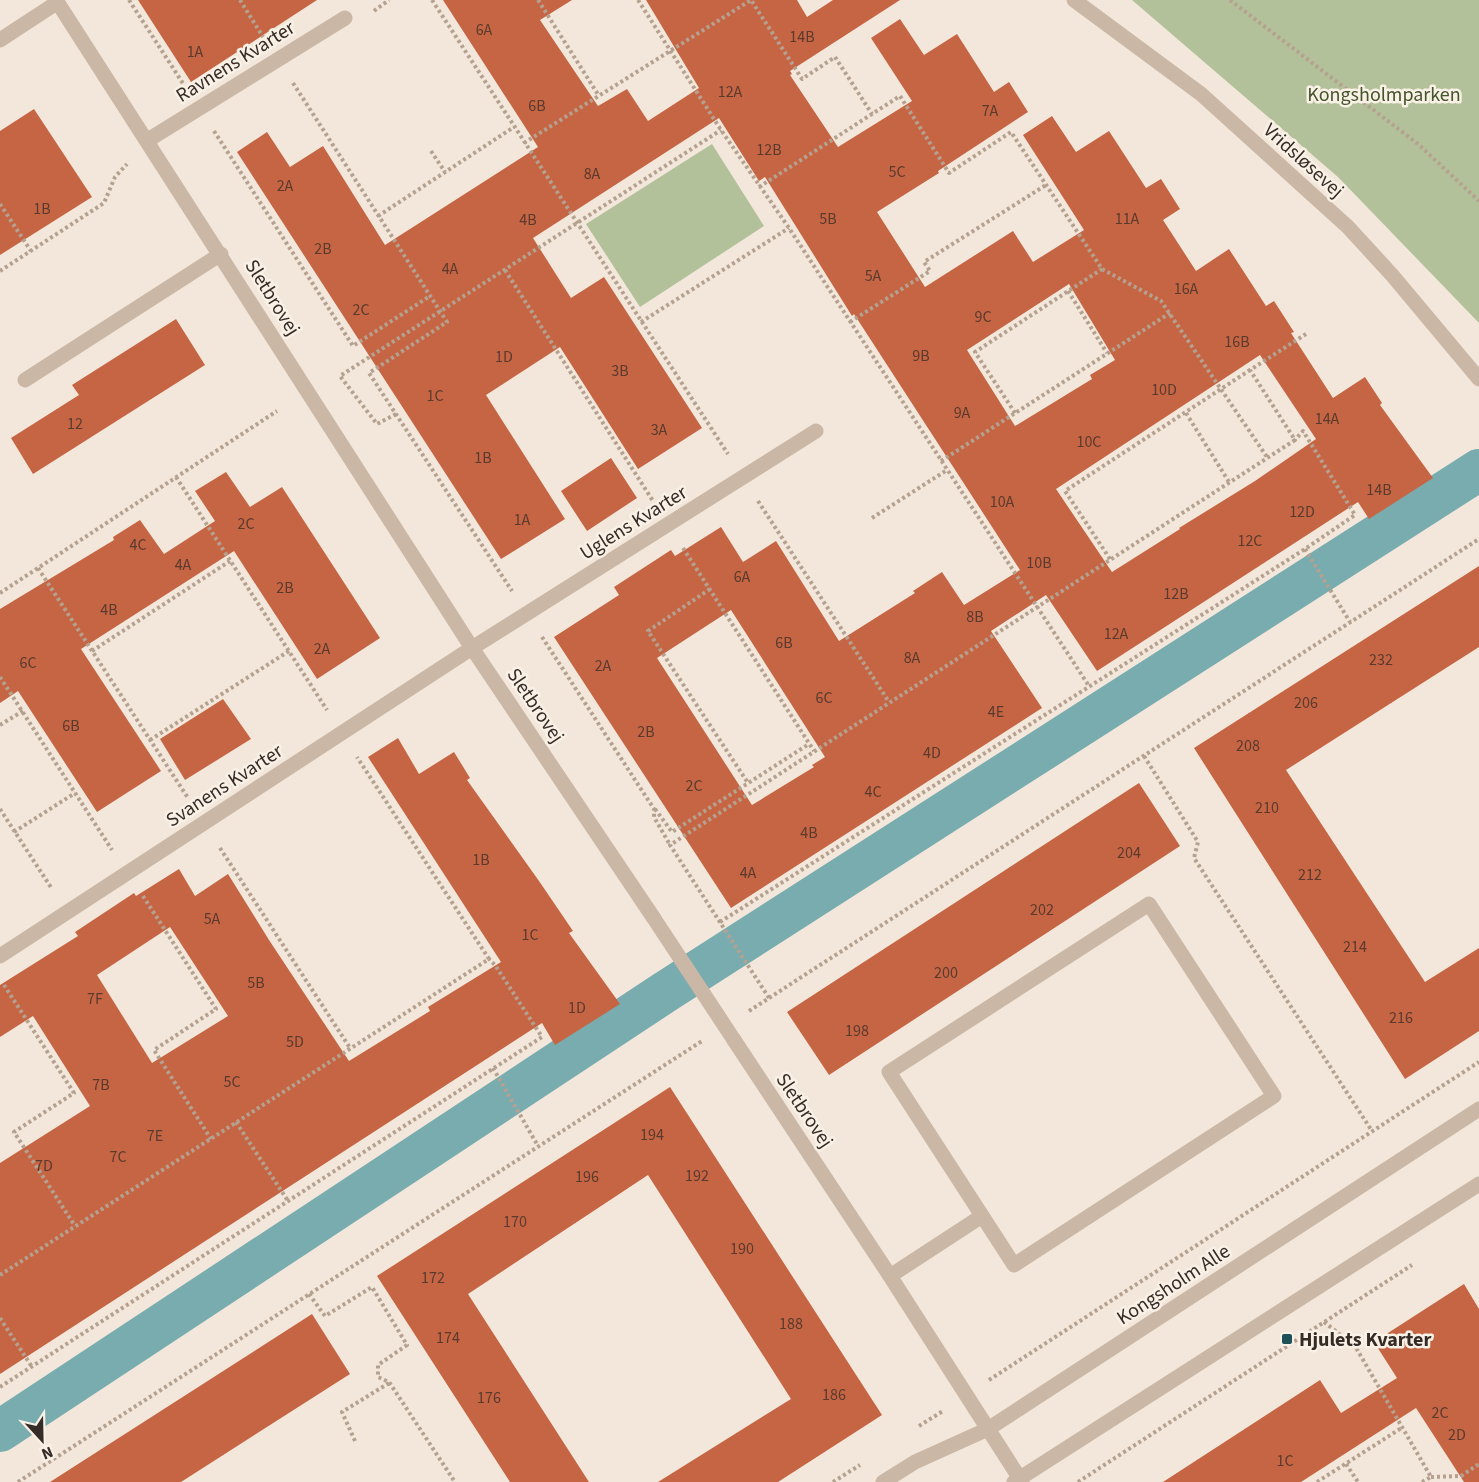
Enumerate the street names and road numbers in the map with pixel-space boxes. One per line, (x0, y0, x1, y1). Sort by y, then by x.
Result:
street label: Ravnens Kvarter (171, 14, 300, 110)
street label: Vridsløsevej (1257, 117, 1350, 204)
street label: Sletbrovej (238, 254, 307, 341)
street label: Uglens Kvarter (575, 479, 693, 567)
street label: Sletbrovej (500, 663, 571, 749)
street label: Svanens Kvarter (161, 737, 289, 834)
street label: Sletbrovej (769, 1068, 840, 1154)
street label: Kongsholm Alle (1111, 1238, 1236, 1332)

